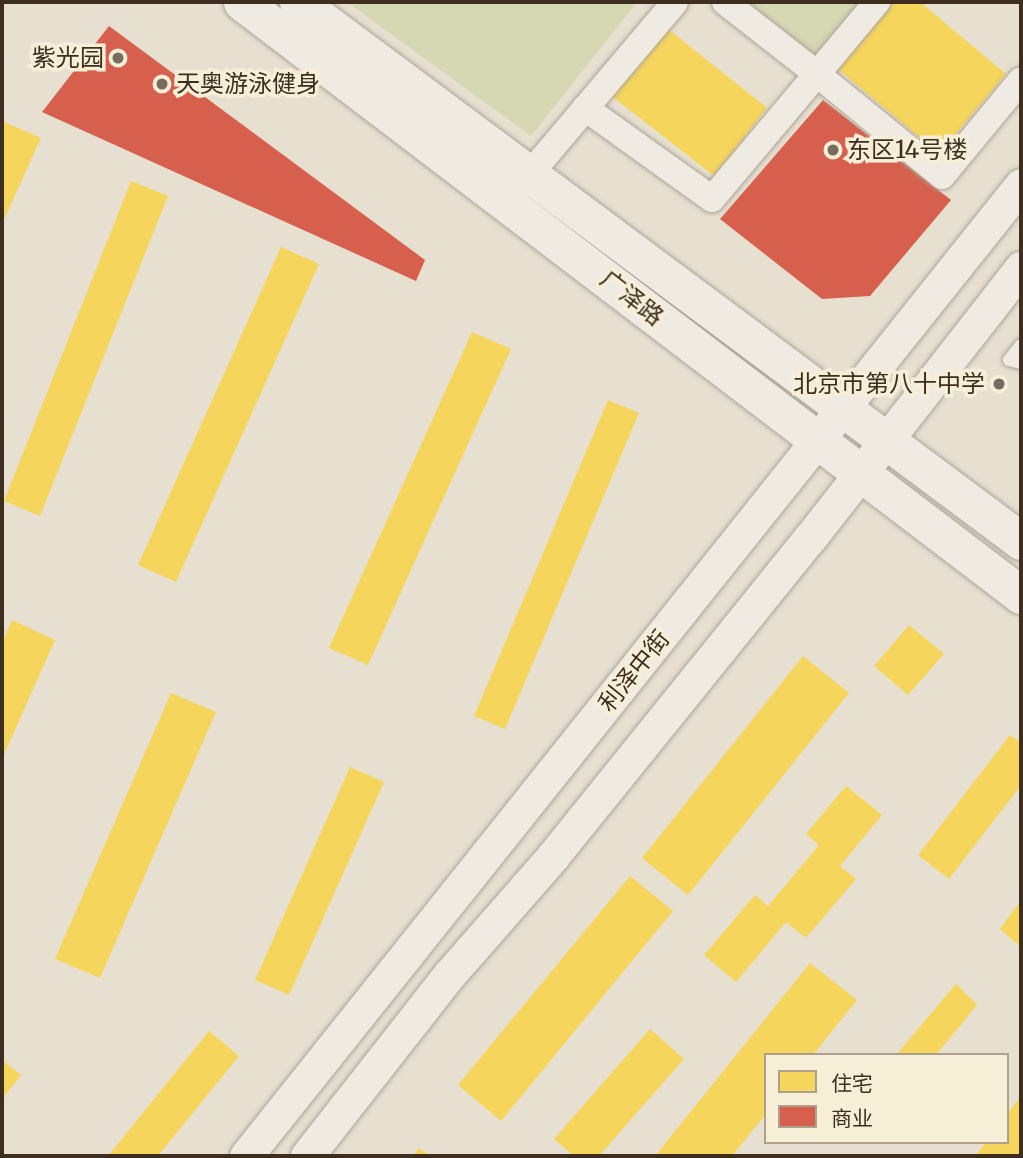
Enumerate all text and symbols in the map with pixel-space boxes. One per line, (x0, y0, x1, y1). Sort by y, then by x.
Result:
place label: 紫光园 (32, 44, 104, 72)
marker: 紫光园 (110, 50, 126, 66)
place label: 天奥游泳健身 (176, 70, 320, 98)
marker: 天奥游泳健身 (154, 76, 170, 92)
place label: 东区14号楼 (847, 136, 967, 164)
marker: 东区14号楼 (825, 142, 841, 158)
street label: 广泽路 (595, 264, 669, 332)
place label: 北京市第八十中学 (793, 370, 985, 398)
marker: 北京市第八十中学 (991, 376, 1007, 392)
street label: 利泽中街 (593, 625, 675, 717)
legend (764, 1053, 1009, 1144)
text: 住宅 (831, 1070, 873, 1097)
text: 商业 (831, 1105, 873, 1132)

